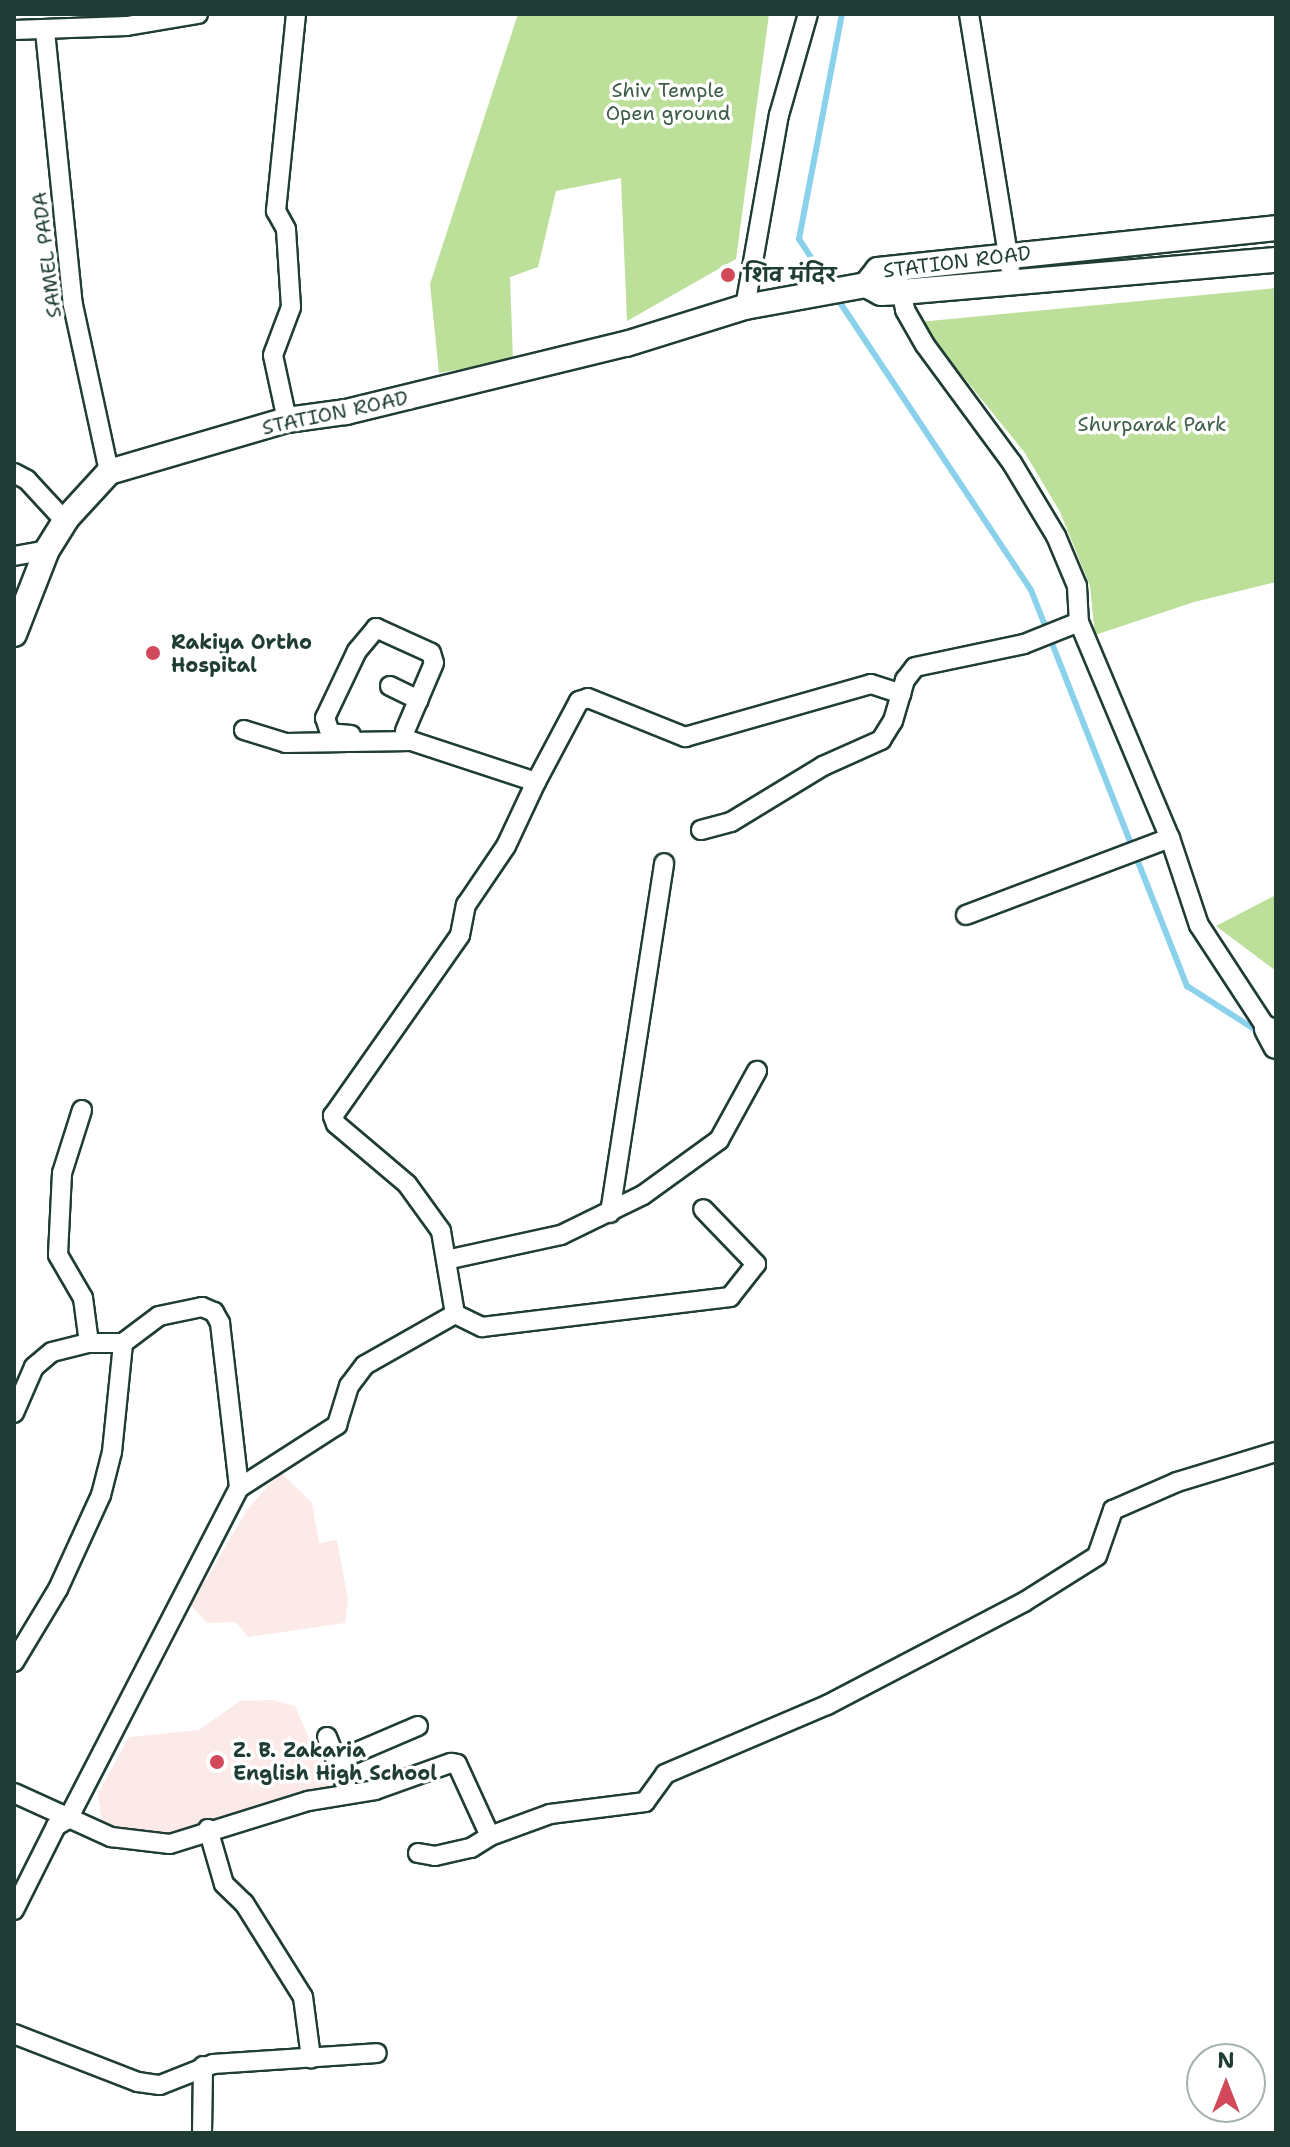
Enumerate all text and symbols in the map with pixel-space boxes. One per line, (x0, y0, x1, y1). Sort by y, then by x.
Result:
park label: Shiv Temple Open ground (606, 79, 730, 126)
street label: SAMEL PADA (27, 191, 67, 319)
street label: STATION ROAD (882, 241, 1032, 283)
place label: शिव मंदिर (744, 263, 836, 287)
marker: शिव मंदिर (719, 266, 737, 284)
street label: STATION ROAD (260, 386, 410, 440)
park label: Shurparak Park (1078, 412, 1226, 436)
place label: Rakiya Ortho Hospital (171, 630, 312, 677)
marker: Rakiya Ortho Hospital (142, 642, 164, 664)
place label: Z. B. Zakaria English High School (233, 1738, 437, 1785)
marker: Z. B. Zakaria English High School (208, 1753, 226, 1771)
north arrow (1186, 2043, 1266, 2123)
text: N (1217, 2046, 1235, 2075)

